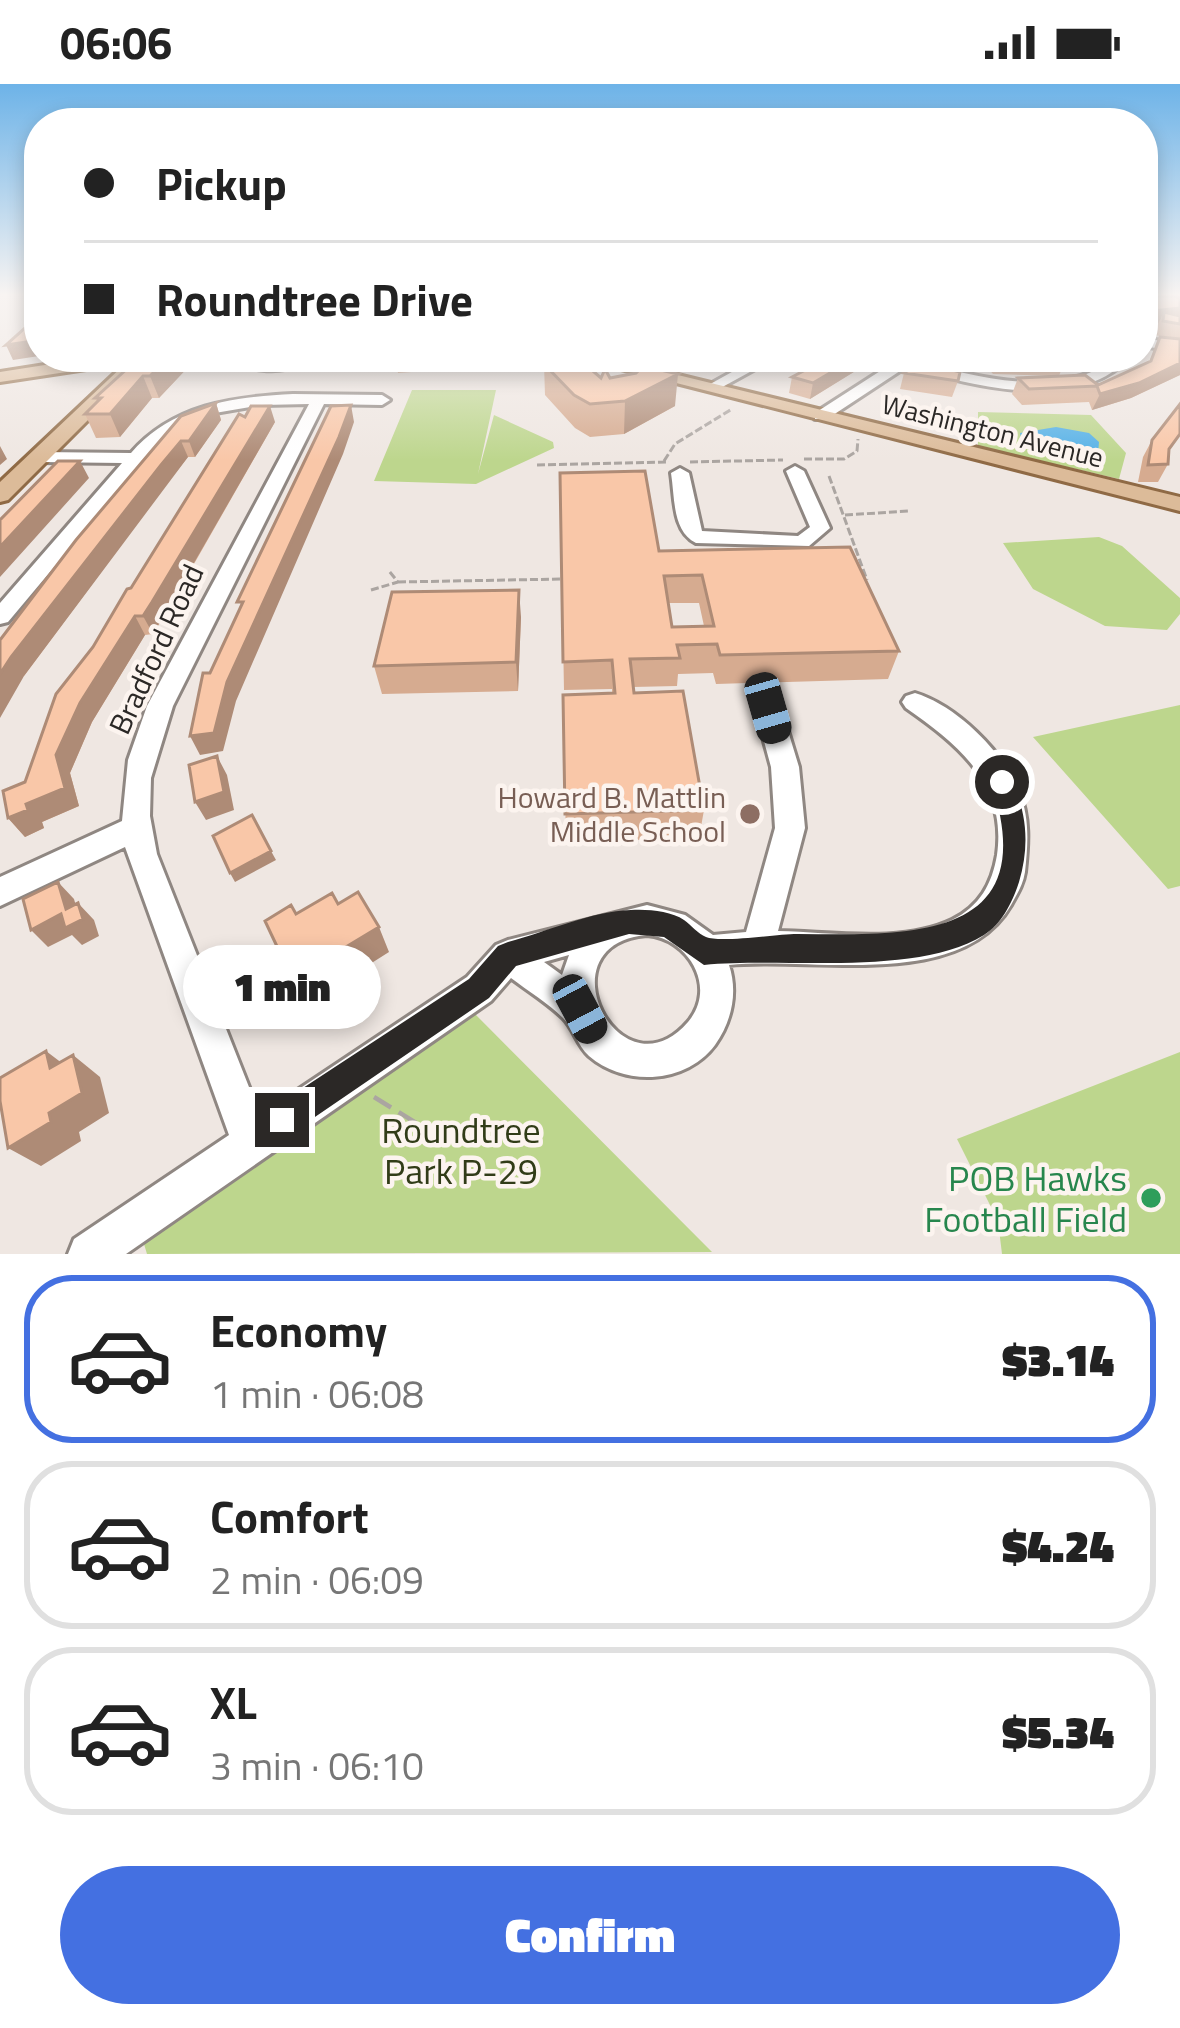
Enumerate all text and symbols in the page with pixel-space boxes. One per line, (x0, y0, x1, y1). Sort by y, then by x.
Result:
text: 06:06 (60, 8, 172, 76)
text: Pickup (156, 149, 287, 217)
text: Roundtree Drive (156, 265, 473, 333)
street label: Washington Avenue (878, 383, 1108, 477)
street label: Bradford Road (97, 557, 215, 741)
car (741, 668, 795, 748)
route start (975, 755, 1029, 809)
place label: Howard B. Mattlin Middle School (498, 774, 726, 854)
marker: Howard B. Mattlin Middle School (737, 801, 763, 827)
callout: 1 min (183, 946, 381, 1030)
text: 1 min (234, 957, 330, 1016)
car (547, 969, 613, 1049)
route end (255, 1093, 309, 1147)
park label: Roundtree Park P-29 (381, 1102, 541, 1198)
place label: POB Hawks Football Field (924, 1150, 1127, 1246)
marker: POB Hawks Football Field (1138, 1185, 1164, 1211)
text: Economy (210, 1296, 387, 1364)
icon: car (66, 1305, 174, 1413)
text: $3.14 (1002, 1325, 1114, 1393)
text: 1 min · 06:08 (210, 1364, 424, 1423)
text: Comfort (210, 1482, 369, 1550)
icon: car (66, 1491, 174, 1599)
text: $4.24 (1002, 1511, 1114, 1579)
text: 2 min · 06:09 (210, 1550, 424, 1609)
text: XL (210, 1668, 257, 1736)
icon: car (66, 1677, 174, 1785)
text: $5.34 (1002, 1697, 1114, 1765)
text: 3 min · 06:10 (210, 1736, 424, 1795)
button: Confirm (60, 1866, 1120, 2004)

